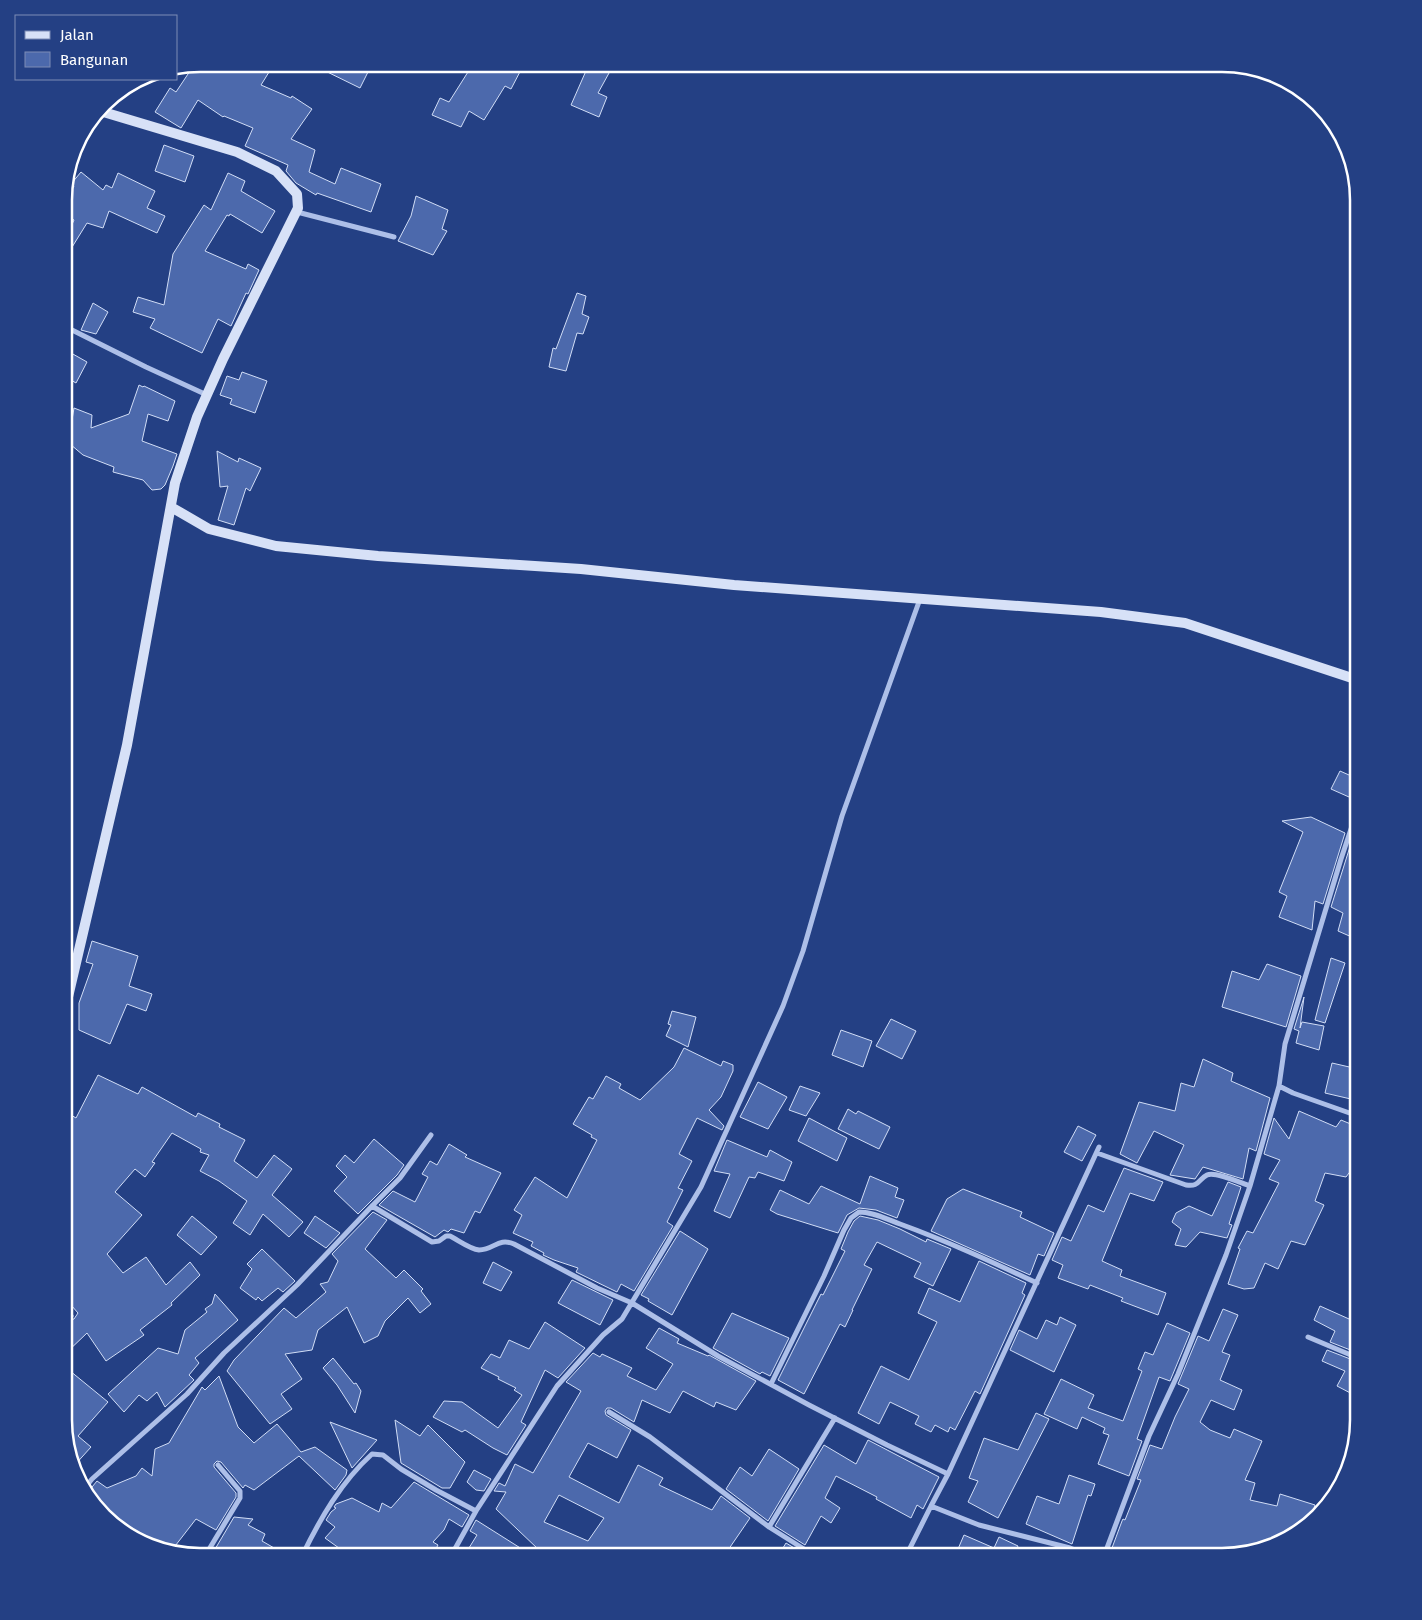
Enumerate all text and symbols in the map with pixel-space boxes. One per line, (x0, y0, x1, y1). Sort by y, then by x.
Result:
legend (15, 15, 178, 80)
text: Jalan (60, 26, 94, 44)
text: Bangunan (60, 51, 128, 69)

